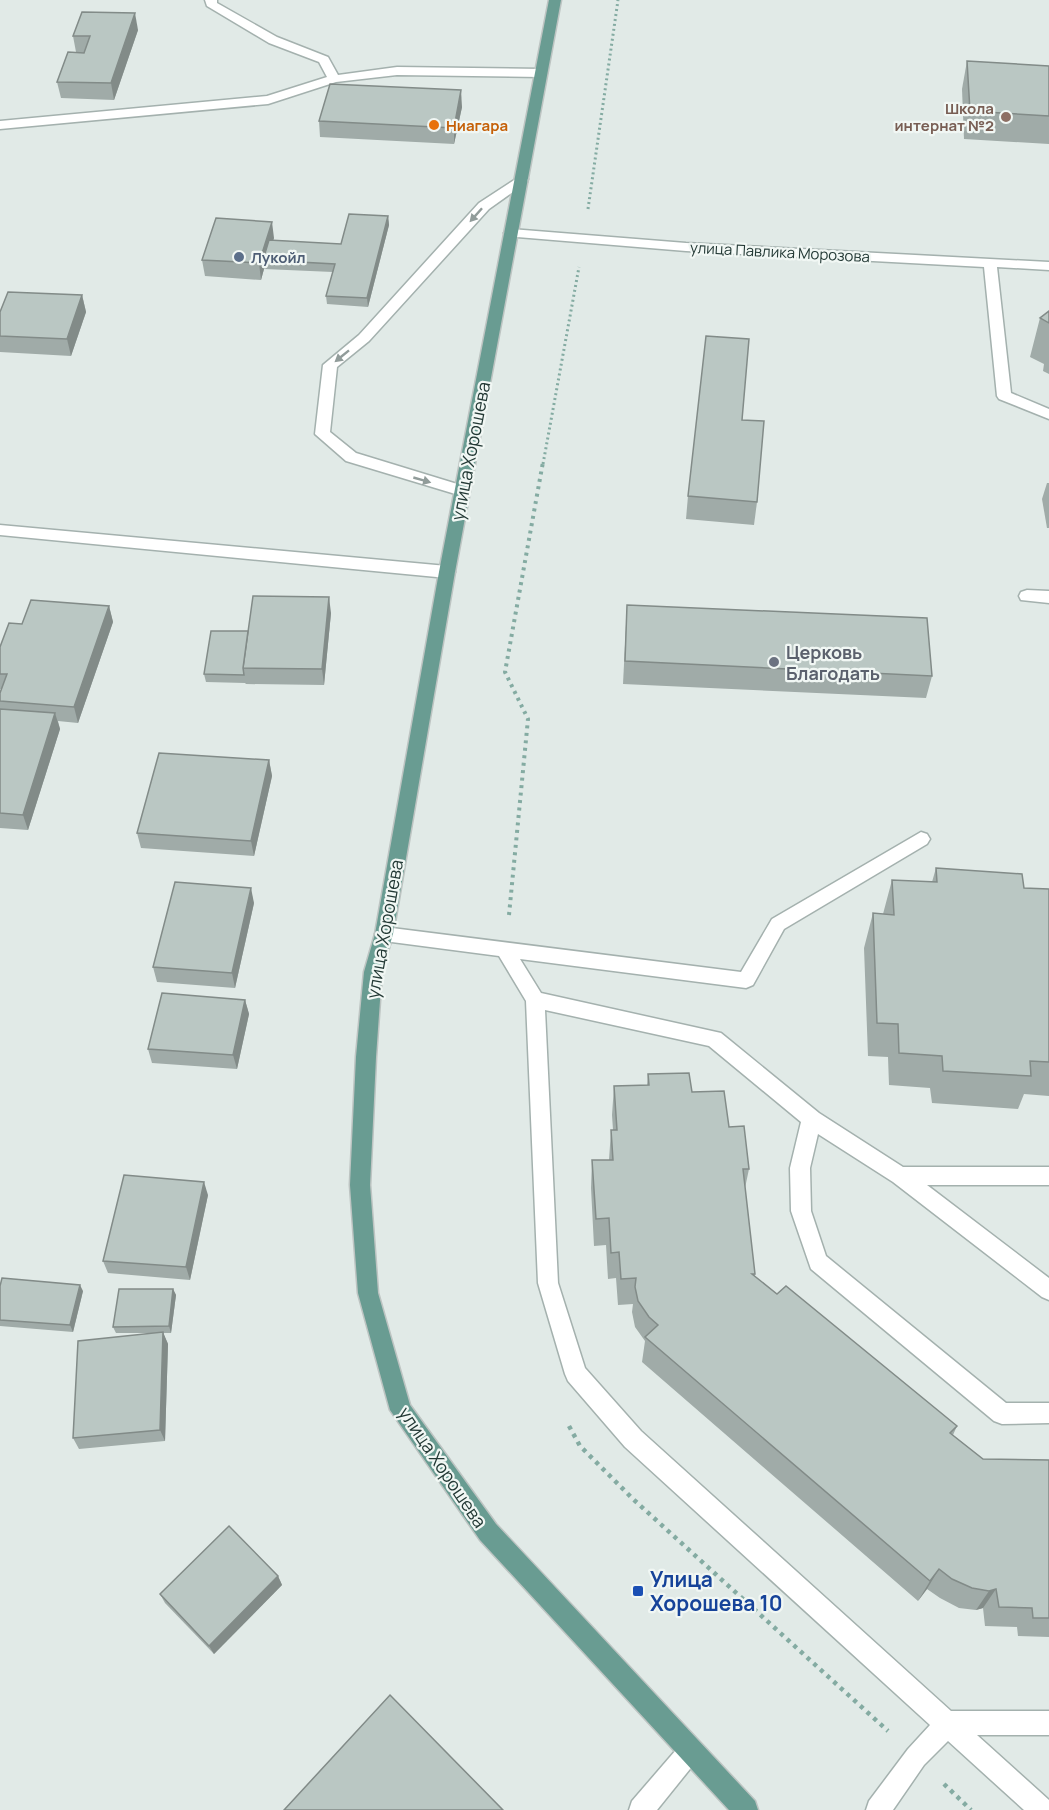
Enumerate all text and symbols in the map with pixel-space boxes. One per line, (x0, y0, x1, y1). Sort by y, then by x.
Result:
place label: Школа интернат №2 (894, 98, 994, 136)
marker: Школа интернат №2 (999, 110, 1013, 124)
place label: Ниагара (446, 115, 508, 136)
marker: Ниагара (427, 118, 441, 132)
one-way arrow (469, 207, 483, 222)
street label: улица Павлика Морозова (690, 237, 870, 267)
place label: Лукойл (251, 247, 306, 268)
marker: Лукойл (232, 250, 246, 264)
one-way arrow (335, 349, 350, 362)
street label: улица Хорошева (445, 380, 495, 522)
one-way arrow (413, 476, 431, 485)
place label: Церковь Благодать (786, 640, 880, 685)
marker: Церковь Благодать (767, 655, 781, 669)
street label: улица Хорошева (360, 858, 408, 1000)
street label: улица Хорошева (394, 1402, 492, 1532)
place label: Улица Хорошева 10 (650, 1565, 783, 1617)
marker: Улица Хорошева 10 (631, 1584, 645, 1598)

